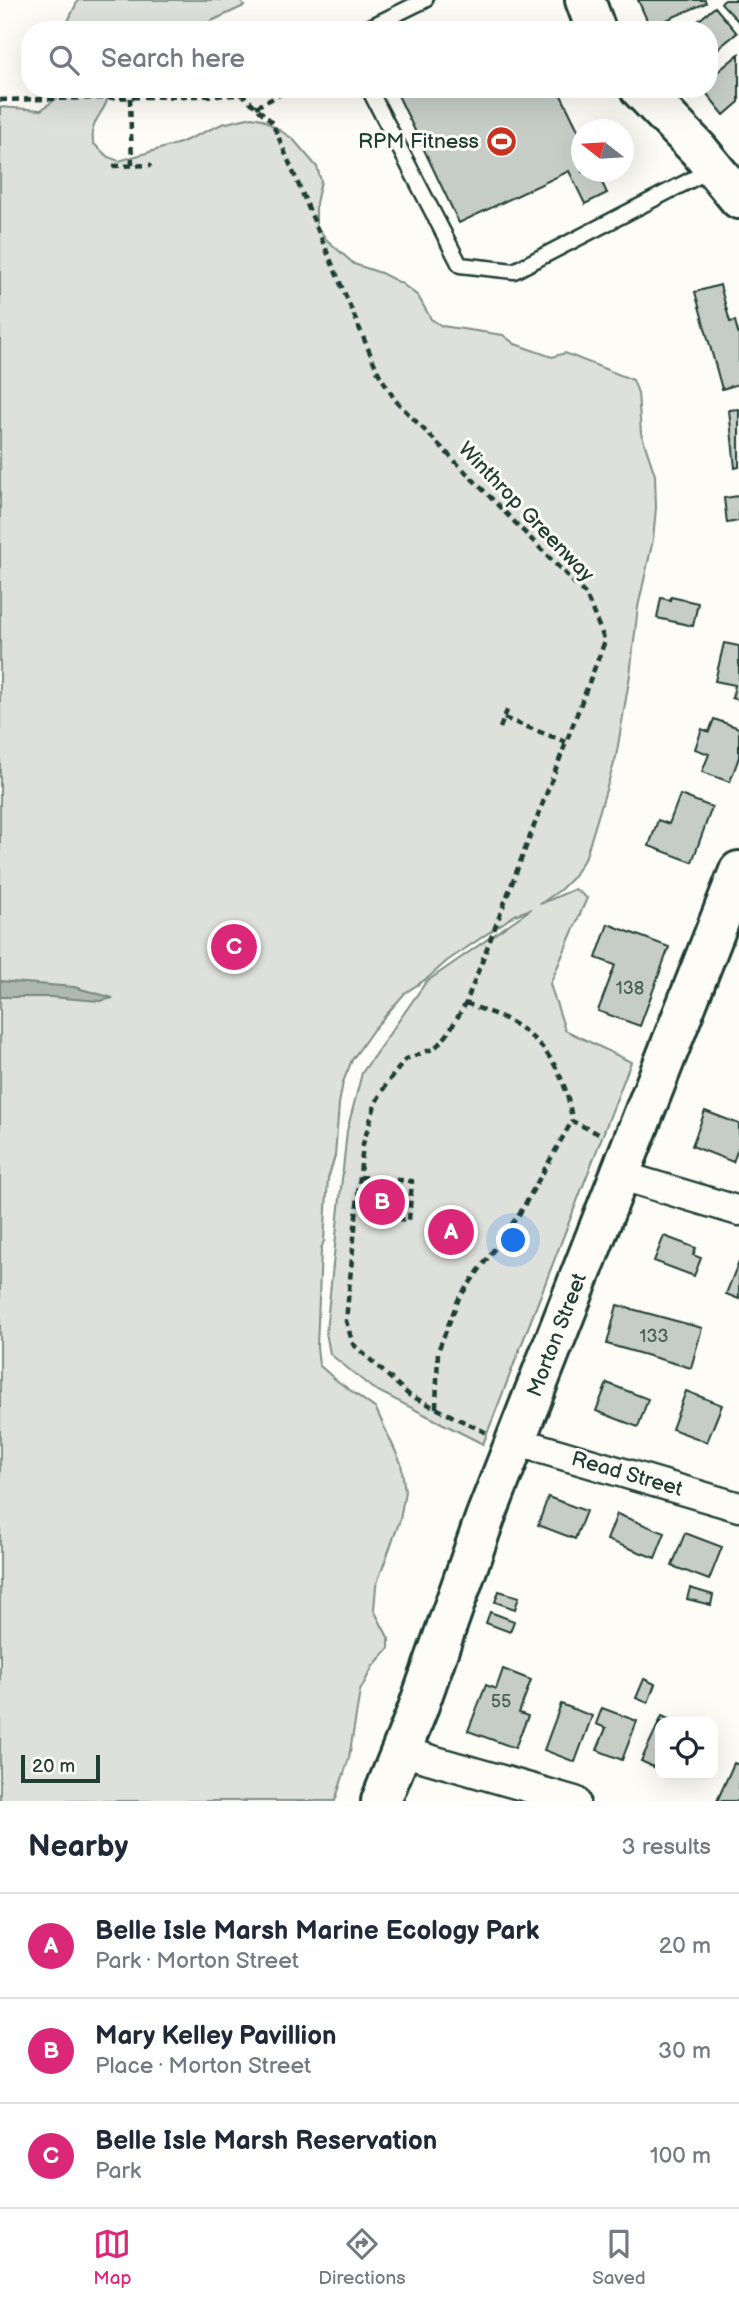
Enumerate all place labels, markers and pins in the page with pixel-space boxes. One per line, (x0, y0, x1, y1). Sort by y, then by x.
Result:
sports icon: RPM Fitness (485, 124, 519, 158)
place label: RPM Fitness (358, 129, 479, 154)
pin: C (211, 921, 257, 973)
pin: B (359, 1176, 405, 1228)
pin: A (428, 1206, 474, 1258)

